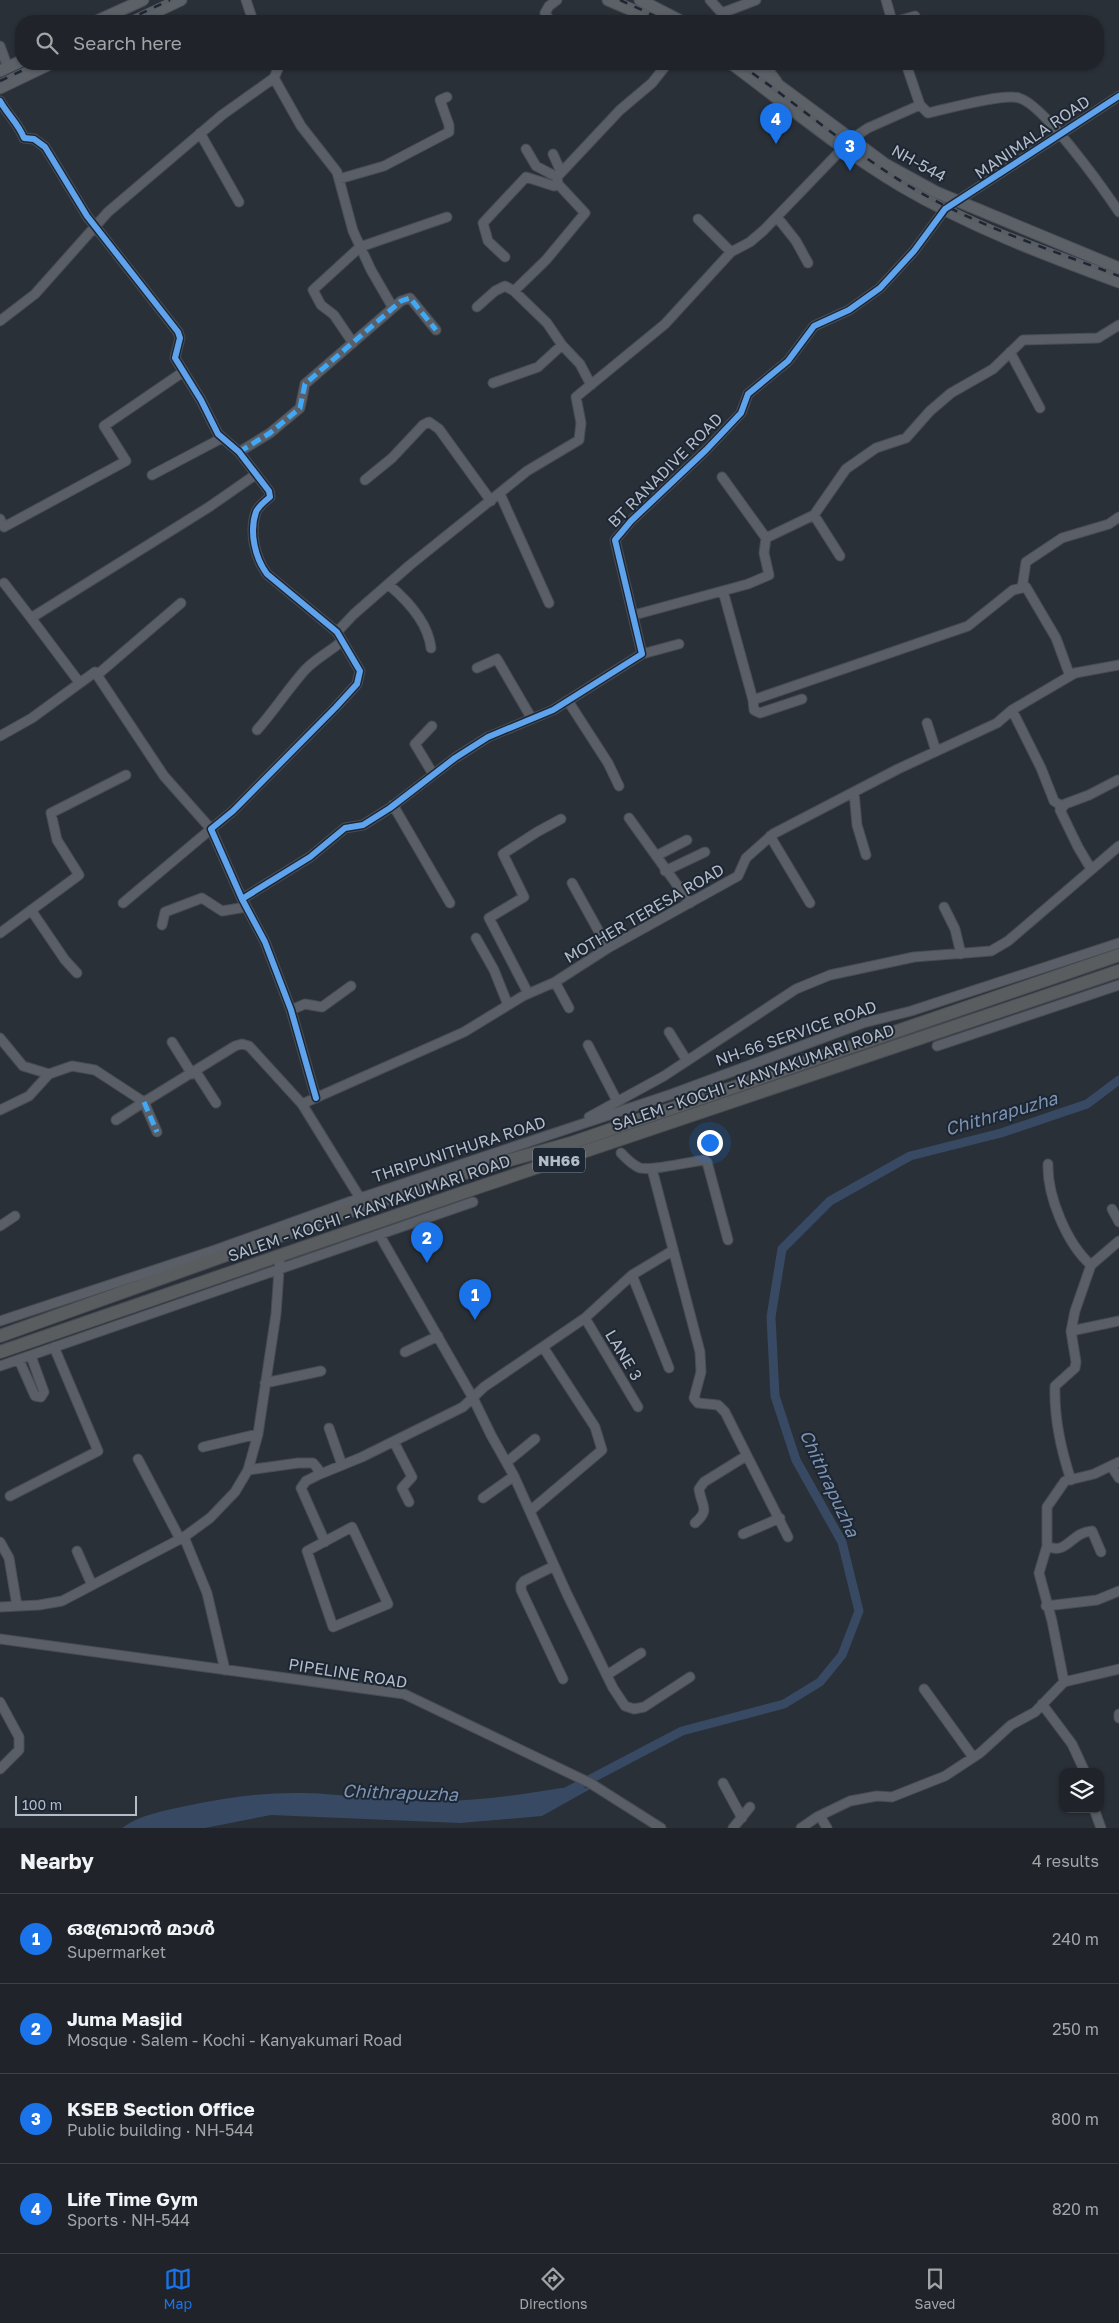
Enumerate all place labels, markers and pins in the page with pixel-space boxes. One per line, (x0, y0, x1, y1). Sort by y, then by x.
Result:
pin: 4 (760, 103, 792, 144)
pin: 3 (834, 130, 866, 171)
pin: 2 (411, 1222, 443, 1263)
pin: 1 (459, 1279, 491, 1320)

